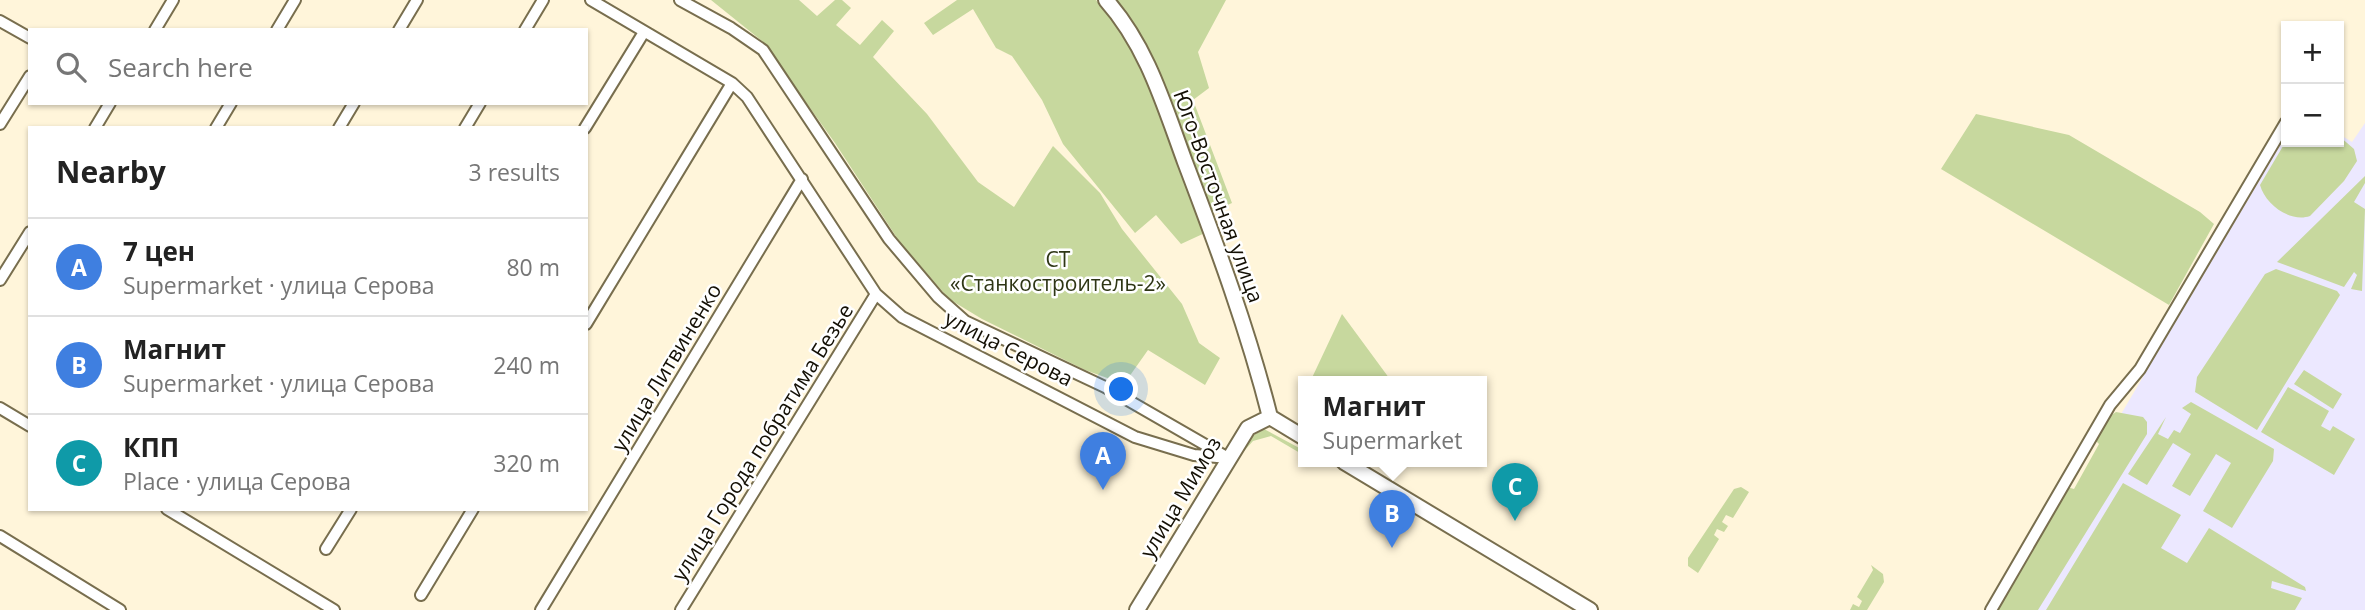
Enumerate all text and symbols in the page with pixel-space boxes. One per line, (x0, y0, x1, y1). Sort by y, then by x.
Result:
map controls (2281, 21, 2344, 147)
button: + (2281, 21, 2344, 84)
search box (28, 28, 588, 105)
icon: search (52, 48, 90, 86)
text: Search here (108, 49, 253, 85)
button: − (2281, 84, 2344, 147)
street label: Юго-Восточная улица (1167, 86, 1271, 306)
text: Nearby (56, 151, 166, 192)
text: 3 results (469, 156, 560, 188)
text: 7 цен (123, 233, 195, 269)
park label: СТ «Станкостроитель-2» (950, 245, 1166, 297)
text: A (71, 251, 87, 283)
text: 80 m (506, 251, 560, 283)
text: Supermarket · улица Серова (123, 269, 435, 301)
street label: улица Литвиненко (605, 278, 727, 456)
street label: улица Города побратима Безье (665, 298, 859, 586)
street label: улица Серова (940, 304, 1078, 392)
text: Магнит (123, 331, 226, 367)
text: B (71, 349, 87, 381)
text: 240 m (493, 349, 560, 381)
text: Supermarket · улица Серова (123, 367, 435, 399)
your location (1104, 372, 1138, 406)
popup (1298, 376, 1487, 467)
text: Магнит (1323, 388, 1426, 424)
text: Supermarket (1323, 424, 1462, 456)
text: КПП (123, 429, 179, 465)
street label: улица Мимоз (1133, 431, 1227, 563)
pin: A (1080, 432, 1126, 490)
text: C (72, 447, 86, 479)
text: 320 m (493, 447, 560, 479)
pin: C (1492, 463, 1538, 521)
text: Place · улица Серова (123, 465, 351, 497)
pin: B (1369, 490, 1415, 548)

